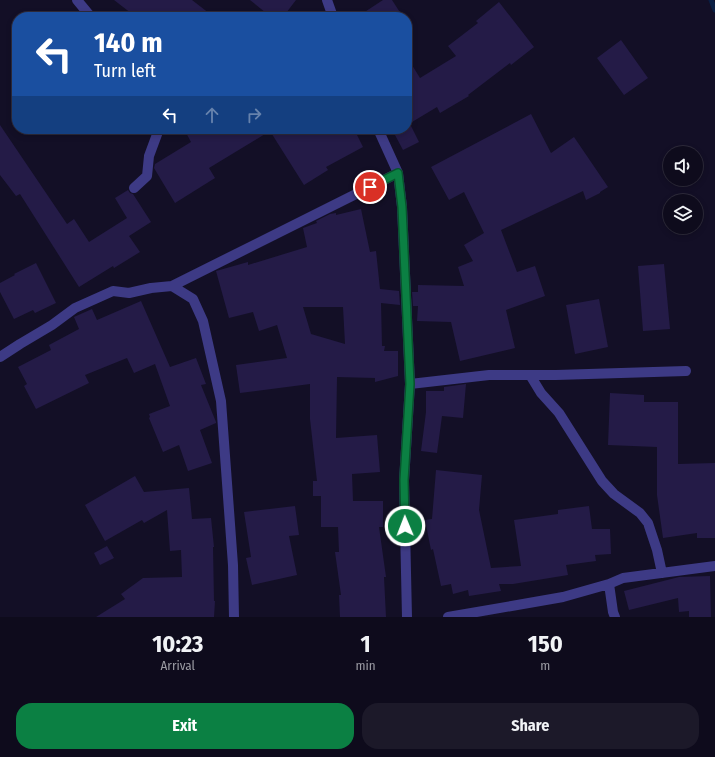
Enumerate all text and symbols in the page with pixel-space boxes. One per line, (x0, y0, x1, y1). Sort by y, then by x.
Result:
text: 140 m (94, 26, 163, 59)
icon: left (28, 28, 80, 80)
text: Turn left (94, 60, 156, 82)
icon: left (159, 104, 181, 126)
icon: ahead (201, 104, 223, 126)
icon: right (243, 104, 265, 126)
map controls (663, 146, 703, 234)
button: sound (663, 146, 703, 186)
pin (353, 170, 387, 204)
icon: arrive (359, 176, 381, 198)
button: layers (663, 194, 703, 234)
position arrow (384, 505, 426, 547)
text: 10:23 (152, 630, 203, 658)
text: 1 (360, 630, 371, 658)
text: 150 (528, 630, 563, 658)
text: Arrival (161, 658, 195, 673)
text: min (356, 658, 376, 673)
text: m (540, 658, 550, 673)
button: Exit (16, 703, 354, 749)
button: Share (362, 703, 699, 749)

